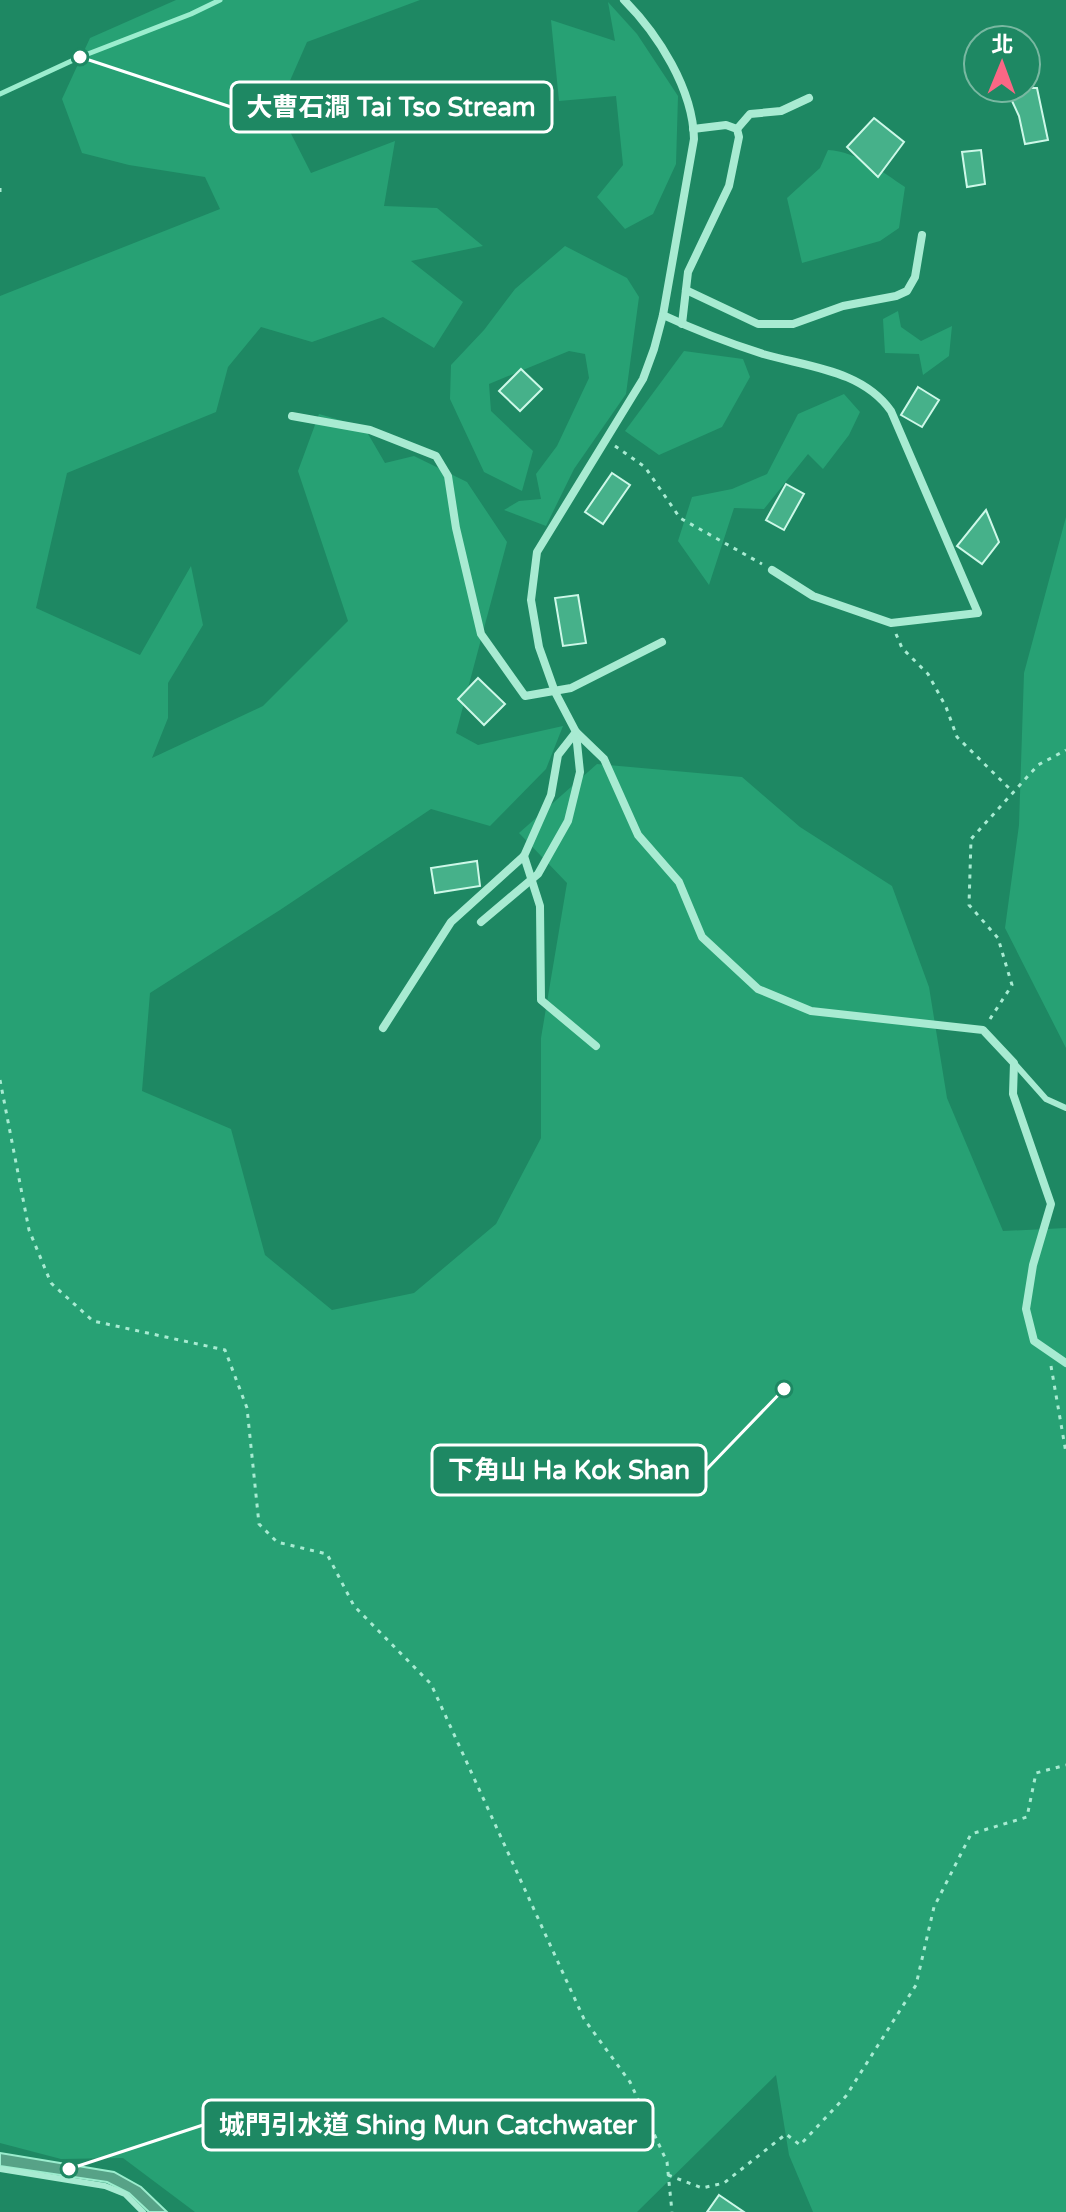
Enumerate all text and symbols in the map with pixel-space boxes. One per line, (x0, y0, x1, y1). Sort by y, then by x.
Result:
north arrow (962, 24, 1042, 104)
text: 北 (991, 32, 1014, 58)
callout: 大曹石澗 Tai Tso Stream (231, 82, 552, 132)
text: 大曹石澗 Tai Tso Stream (246, 92, 536, 123)
callout: 下角山 Ha Kok Shan (432, 1445, 706, 1495)
text: 下角山 Ha Kok Shan (448, 1455, 690, 1486)
callout: 城門引水道 Shing Mun Catchwater (203, 2100, 653, 2150)
text: 城門引水道 Shing Mun Catchwater (219, 2110, 638, 2141)

